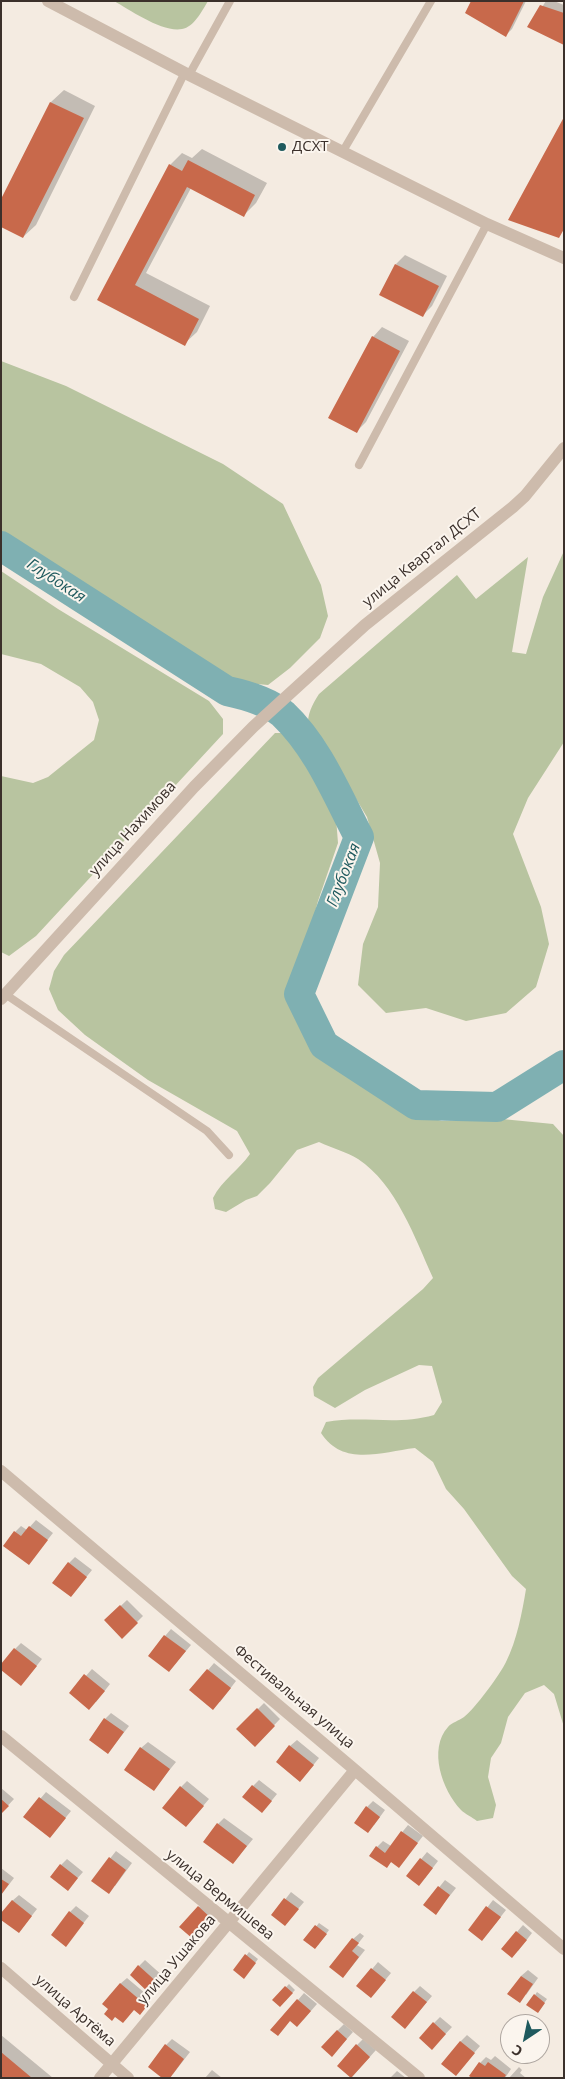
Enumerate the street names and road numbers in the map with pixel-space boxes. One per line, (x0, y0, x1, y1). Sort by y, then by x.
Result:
street label: улица Квартал ДСХТ (359, 505, 485, 611)
street label: улица Нахимова (86, 778, 180, 880)
street label: Фестивальная улица (230, 1641, 358, 1753)
street label: улица Вермишева (162, 1846, 278, 1944)
street label: улица Ушакова (134, 1911, 220, 2009)
street label: улица Артёма (31, 1971, 119, 2051)

